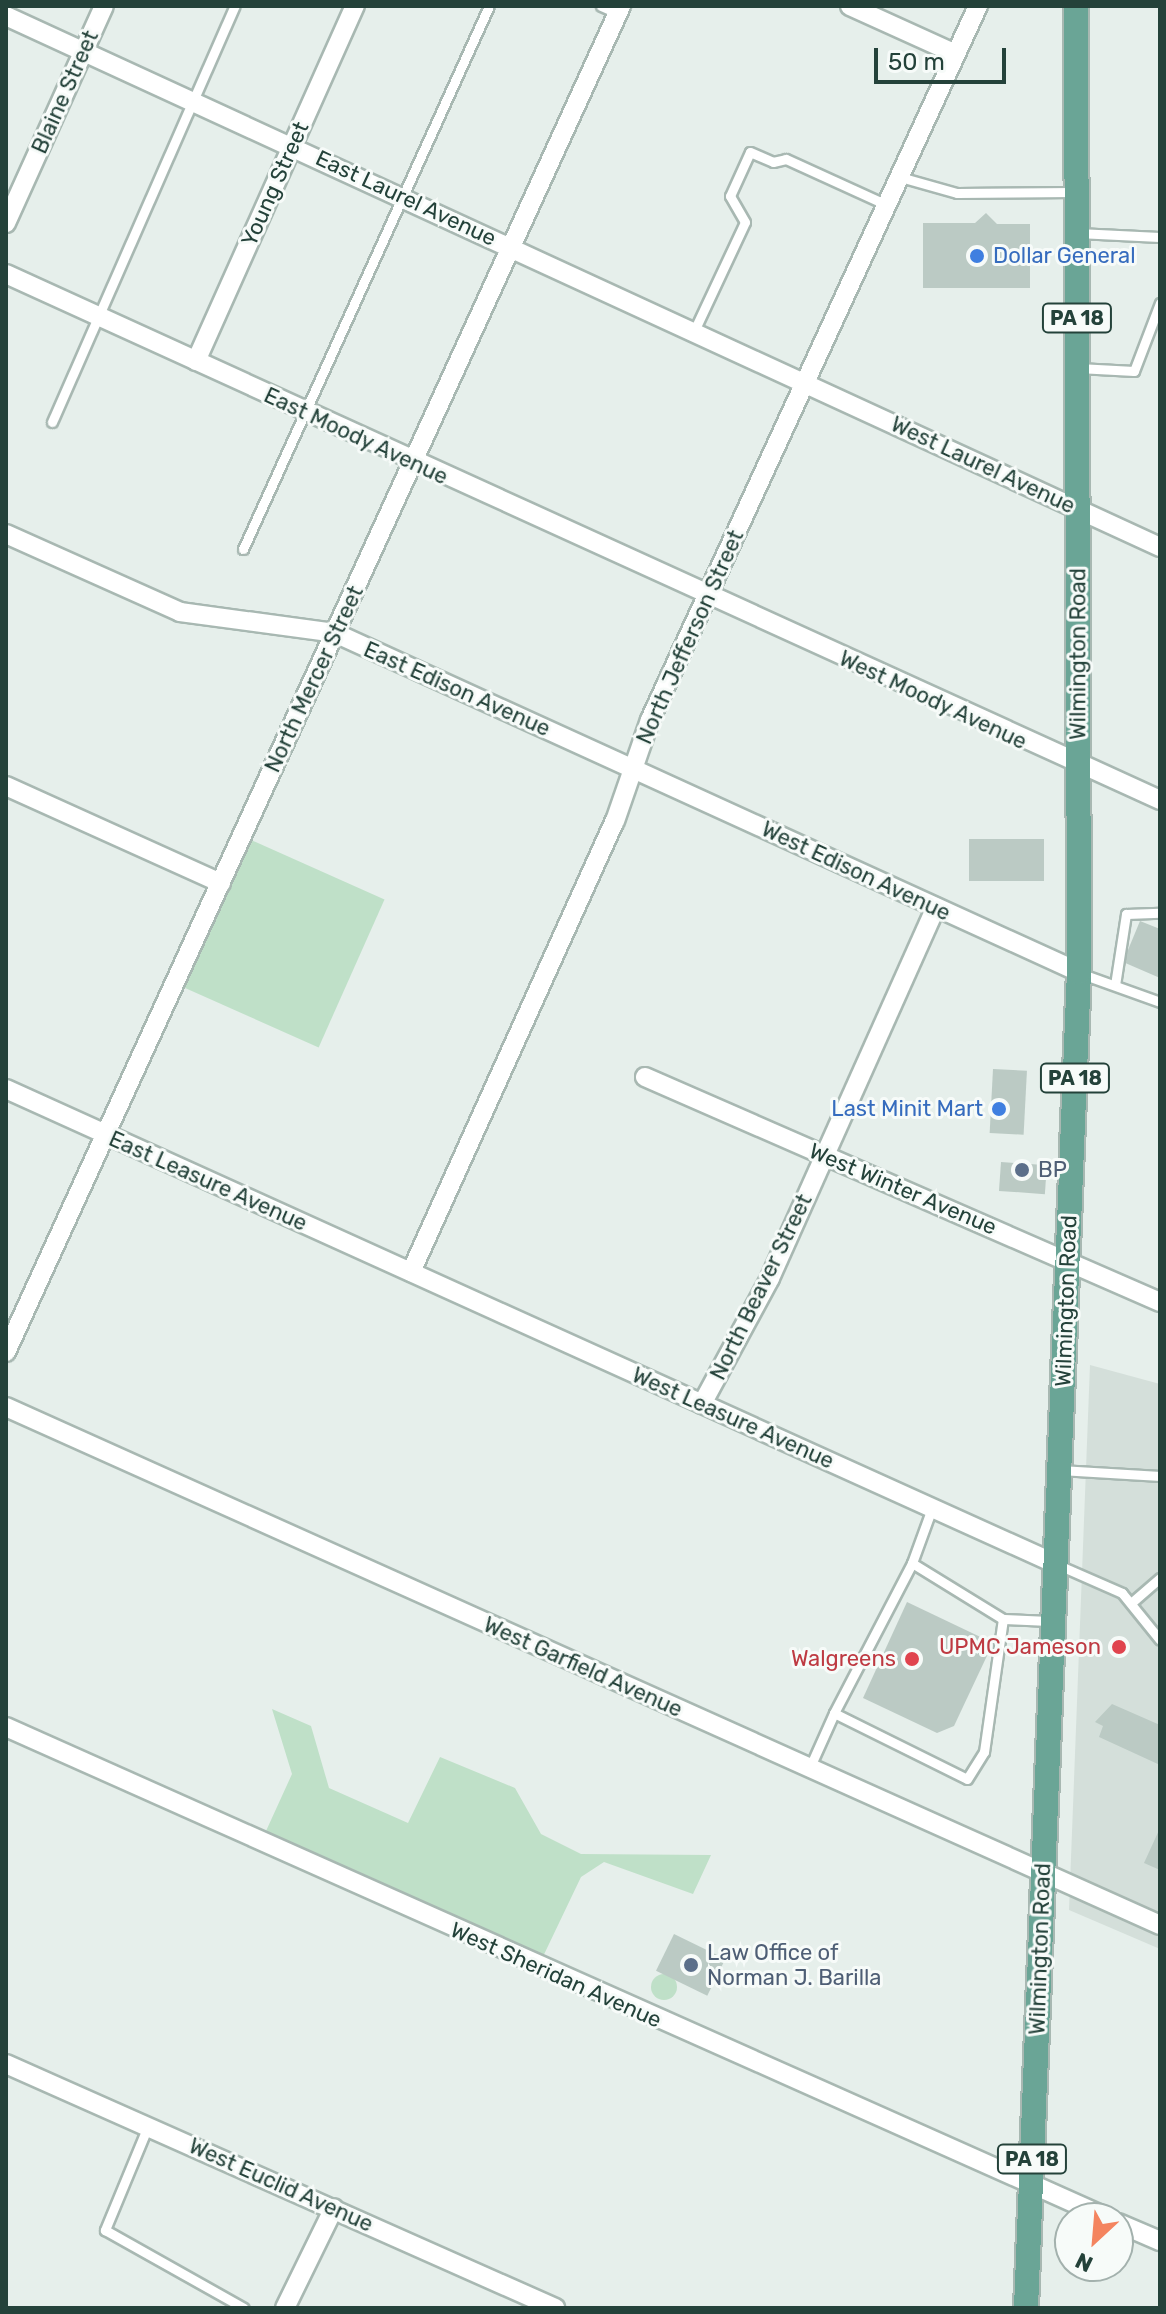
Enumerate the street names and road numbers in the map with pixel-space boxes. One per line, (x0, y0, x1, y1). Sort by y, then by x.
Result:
street label: Blaine Street (26, 26, 104, 158)
street label: Young Street (236, 118, 314, 250)
street label: East Laurel Avenue (311, 144, 501, 252)
road number: PA 18 (1041, 302, 1113, 334)
street label: East Moody Avenue (259, 382, 453, 490)
street label: West Laurel Avenue (886, 411, 1080, 519)
street label: North Jefferson Street (631, 526, 749, 748)
street label: Wilmington Road (1065, 568, 1091, 740)
street label: North Mercer Street (259, 581, 369, 777)
street label: East Edison Avenue (359, 636, 555, 742)
street label: West Moody Avenue (834, 645, 1032, 755)
street label: West Edison Avenue (757, 816, 955, 926)
road number: PA 18 (1039, 1062, 1111, 1094)
street label: East Leasure Avenue (105, 1125, 311, 1237)
street label: West Winter Avenue (805, 1137, 1001, 1241)
street label: North Beaver Street (704, 1190, 818, 1384)
street label: Wilmington Road (1050, 1215, 1082, 1387)
street label: West Leasure Avenue (628, 1361, 838, 1475)
street label: West Garfield Avenue (479, 1611, 687, 1723)
street label: Wilmington Road (1024, 1863, 1056, 2035)
street label: West Sheridan Avenue (446, 1916, 666, 2034)
street label: West Euclid Avenue (185, 2132, 377, 2238)
road number: PA 18 (996, 2143, 1068, 2175)

